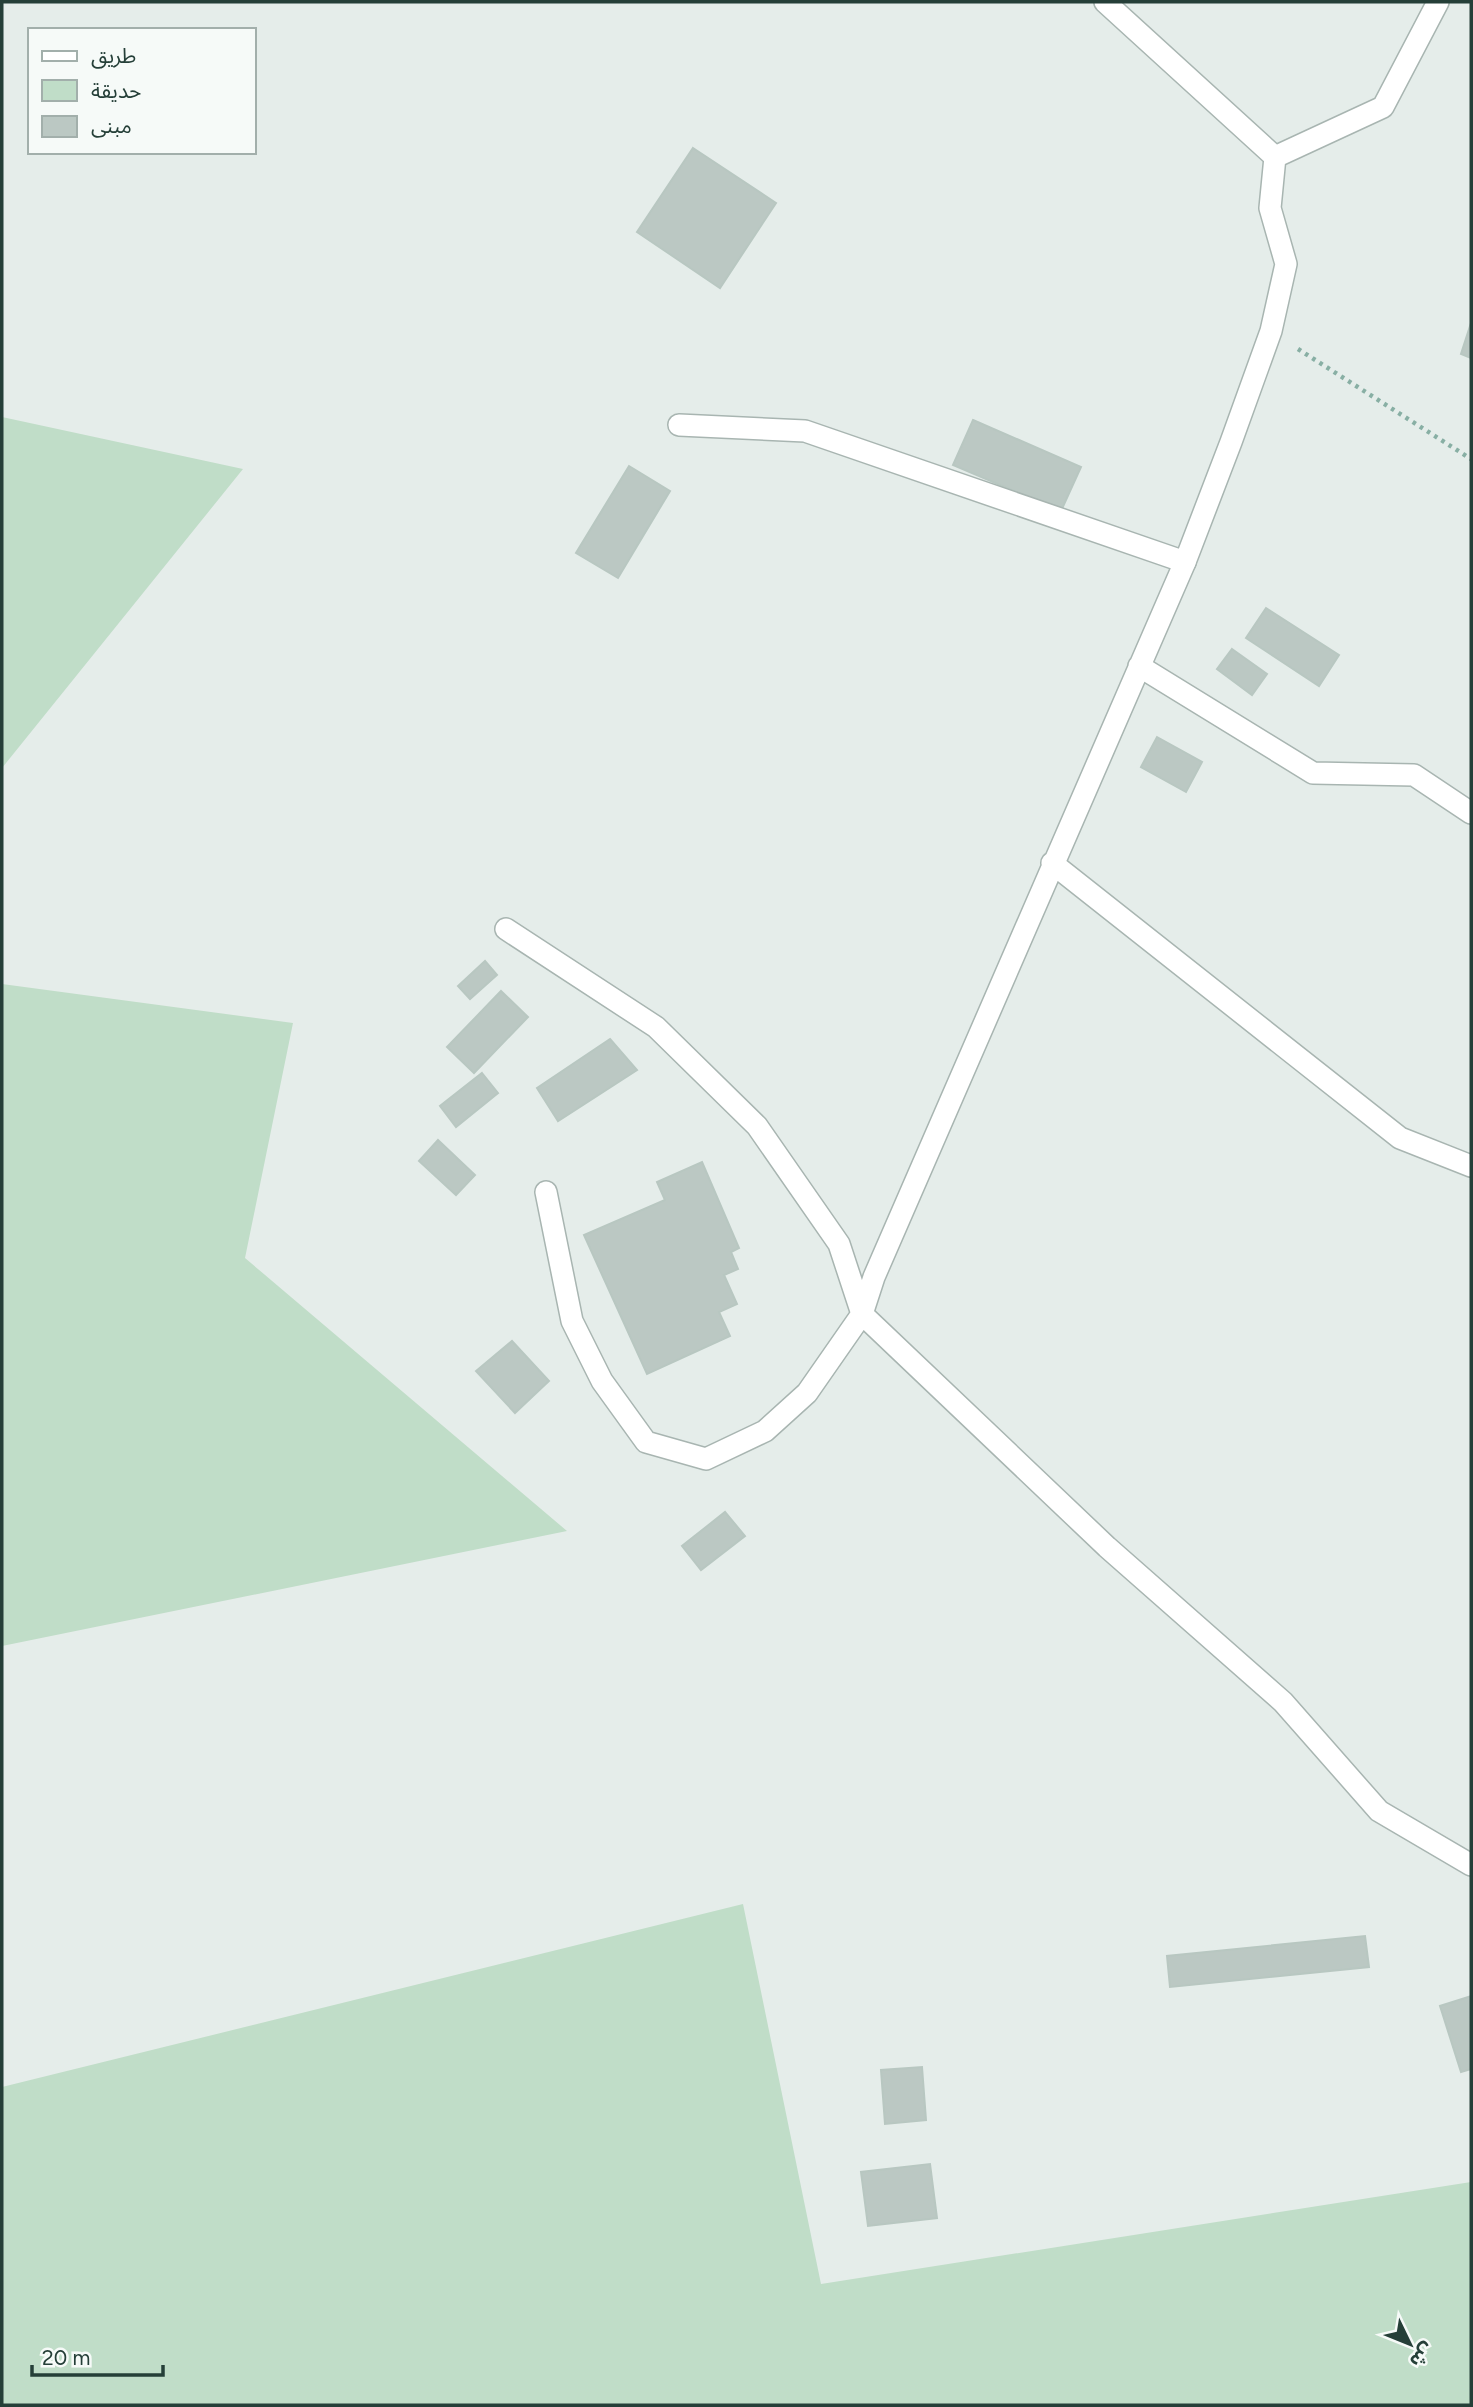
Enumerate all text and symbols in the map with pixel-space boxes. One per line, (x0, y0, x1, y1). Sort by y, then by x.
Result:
legend (28, 28, 256, 154)
text: طريق (91, 43, 136, 69)
text: حديقة (91, 78, 141, 103)
text: مبنى (91, 113, 132, 138)
north arrow (1375, 2309, 1445, 2379)
scale bar (32, 2334, 163, 2378)
text: ش (1405, 2338, 1439, 2373)
text: 20 m (42, 2345, 90, 2370)

